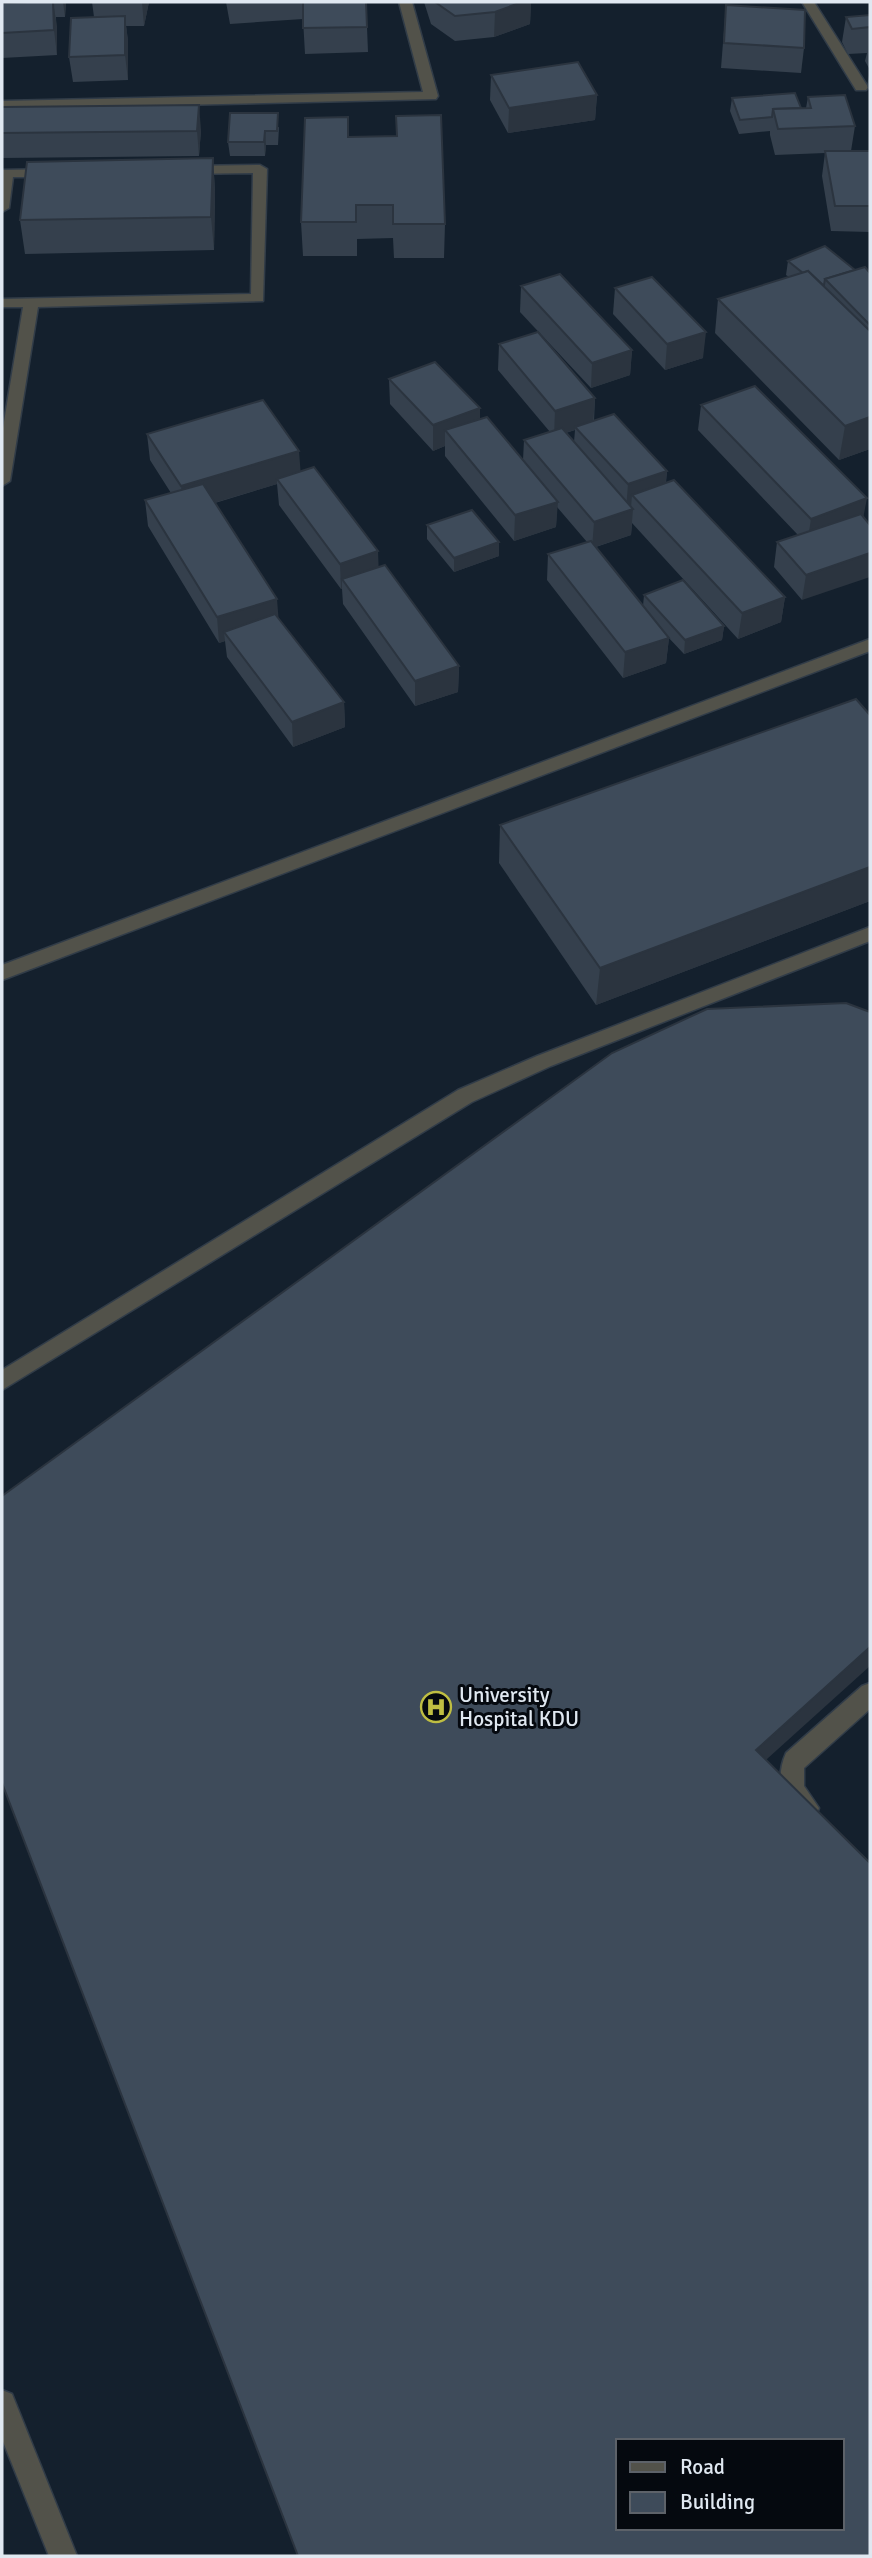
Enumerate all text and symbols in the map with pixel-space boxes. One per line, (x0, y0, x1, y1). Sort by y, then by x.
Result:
place label: University Hospital KDU (459, 1682, 579, 1732)
hospital icon: University Hospital KDU (419, 1690, 453, 1724)
legend (616, 2439, 844, 2530)
text: Road (680, 2454, 725, 2480)
text: Building (680, 2489, 755, 2515)

